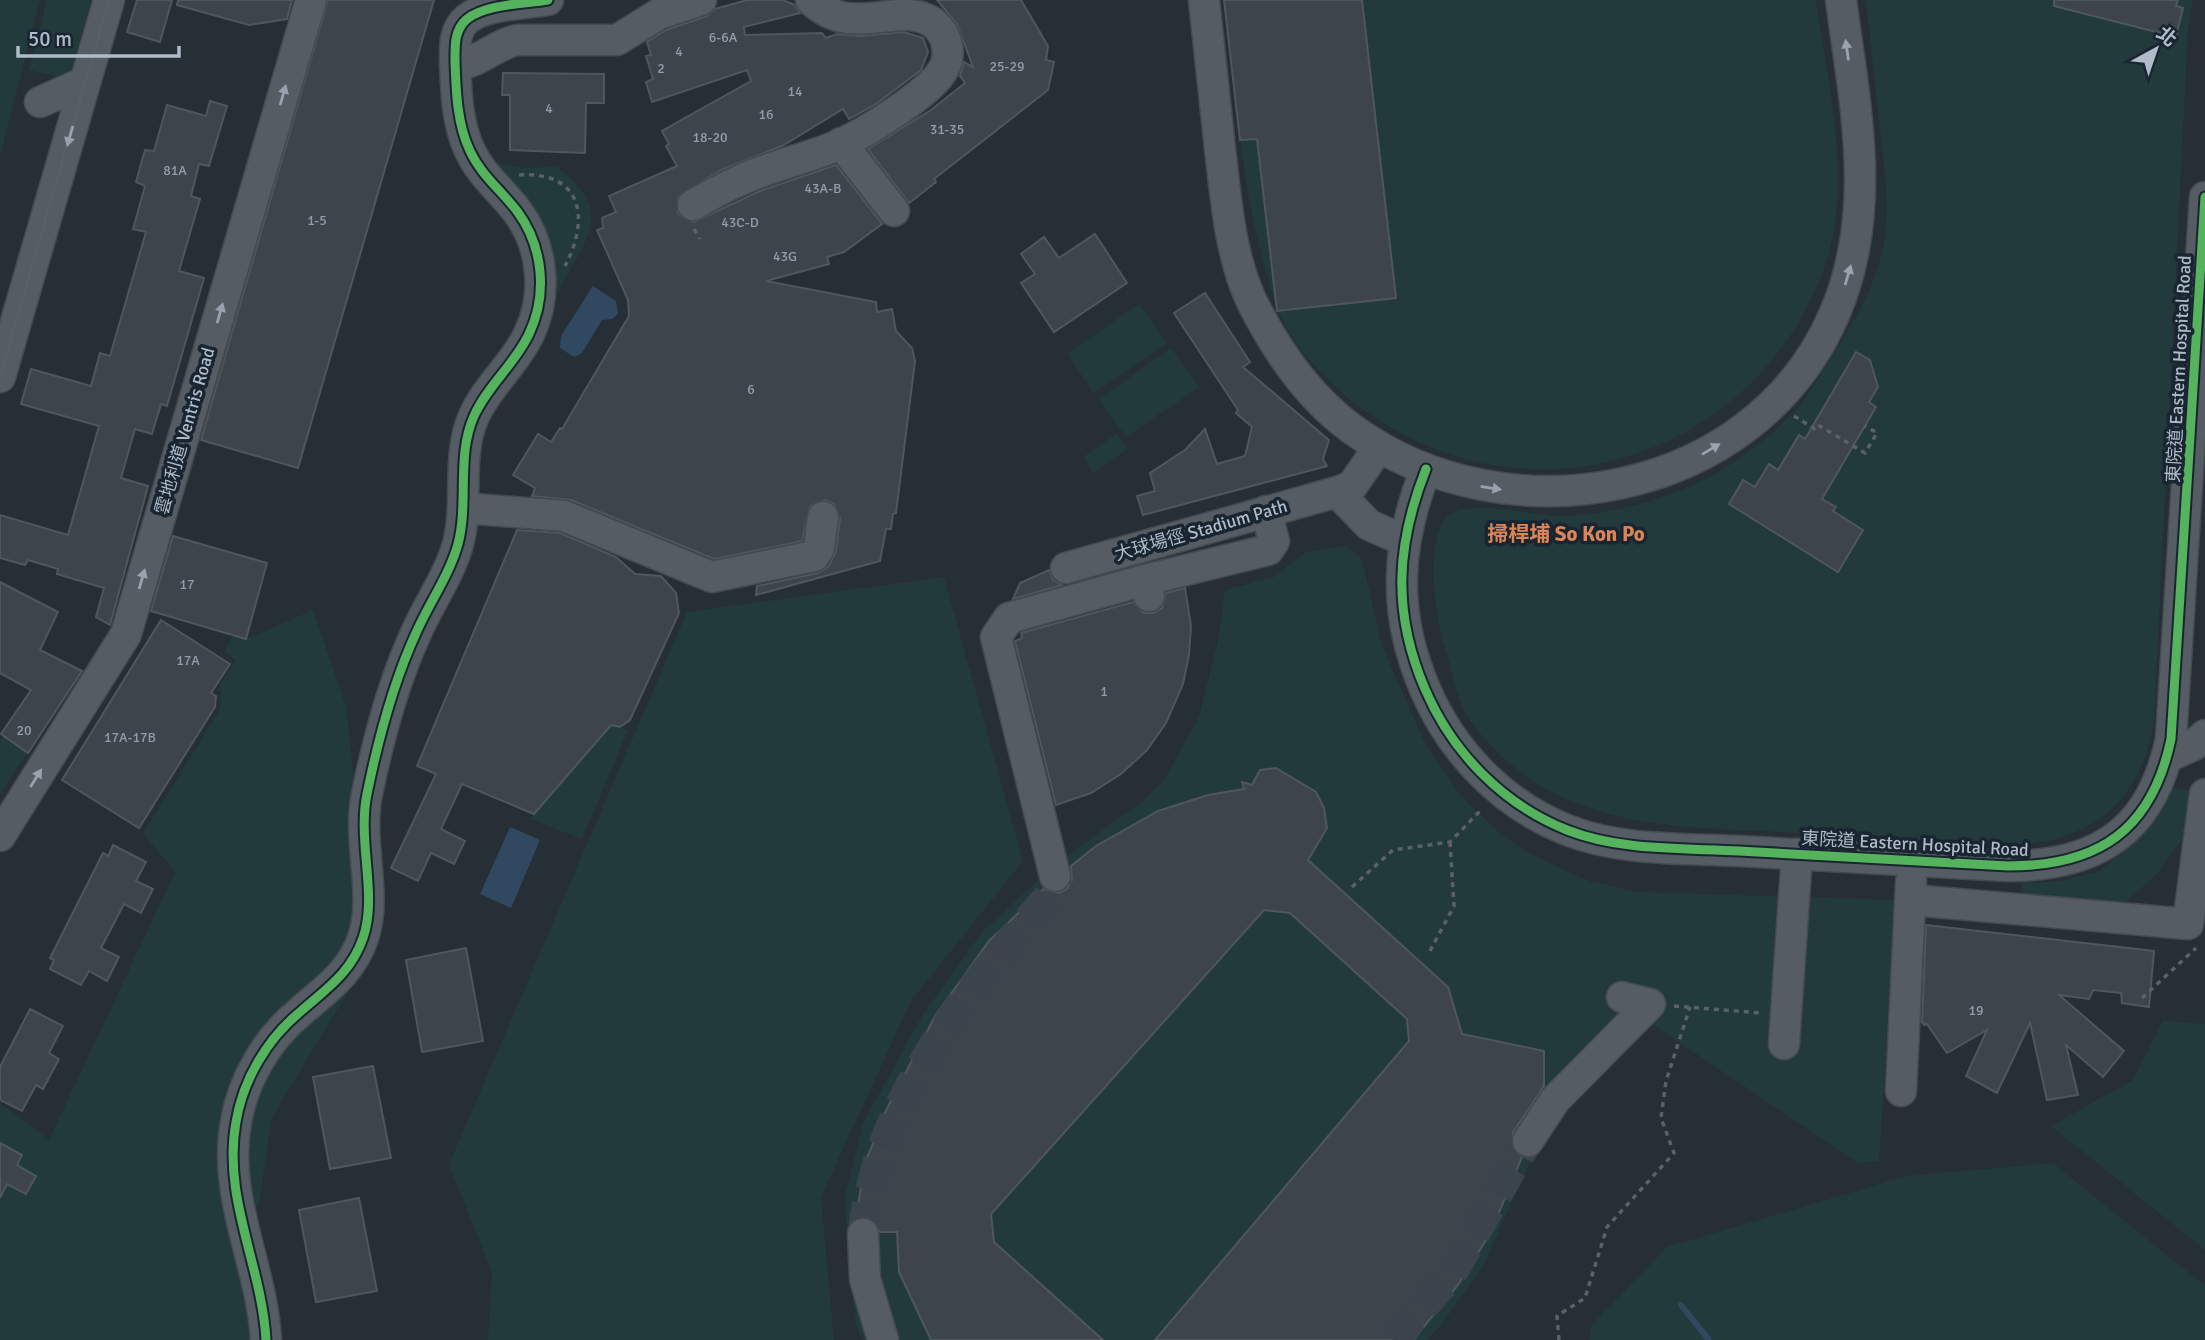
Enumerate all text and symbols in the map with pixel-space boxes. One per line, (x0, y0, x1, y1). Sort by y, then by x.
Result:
scale bar (18, 14, 178, 58)
north arrow (2121, 14, 2191, 84)
text: 北 (2151, 21, 2181, 52)
text: 50 m (28, 26, 72, 52)
house number: 6-6A (709, 29, 738, 46)
one-way arrow (1842, 38, 1853, 60)
house number: 4 (675, 43, 683, 60)
house number: 25-29 (989, 58, 1025, 75)
house number: 2 (657, 60, 665, 77)
house number: 14 (787, 83, 803, 100)
one-way arrow (279, 84, 289, 105)
house number: 4 (545, 100, 553, 117)
house number: 16 (758, 106, 774, 123)
house number: 31-35 (930, 121, 964, 138)
one-way arrow (64, 126, 74, 147)
house number: 18-20 (692, 129, 728, 146)
house number: 81A (163, 162, 187, 179)
house number: 43A-B (804, 180, 842, 197)
house number: 1-5 (307, 212, 327, 229)
house number: 43C-D (721, 214, 759, 231)
house number: 43G (773, 248, 797, 265)
street label: 東院道 Eastern Hospital Road (2162, 255, 2196, 483)
one-way arrow (1843, 264, 1854, 286)
one-way arrow (215, 302, 225, 323)
street label: 雲地利道 Ventris Road (151, 345, 219, 517)
house number: 6 (747, 381, 755, 398)
one-way arrow (1701, 442, 1720, 455)
one-way arrow (1480, 483, 1502, 494)
street label: 大球場徑 Stadium Path (1112, 495, 1290, 565)
district label: 掃桿埔 So Kon Po (1487, 521, 1645, 547)
one-way arrow (137, 567, 148, 589)
house number: 17 (179, 576, 195, 593)
house number: 17A (176, 652, 200, 669)
house number: 1 (1100, 683, 1108, 700)
house number: 20 (16, 722, 32, 739)
house number: 17A-17B (104, 729, 156, 746)
one-way arrow (30, 769, 43, 788)
street label: 東院道 Eastern Hospital Road (1801, 827, 2029, 861)
house number: 19 (1968, 1002, 1984, 1019)

